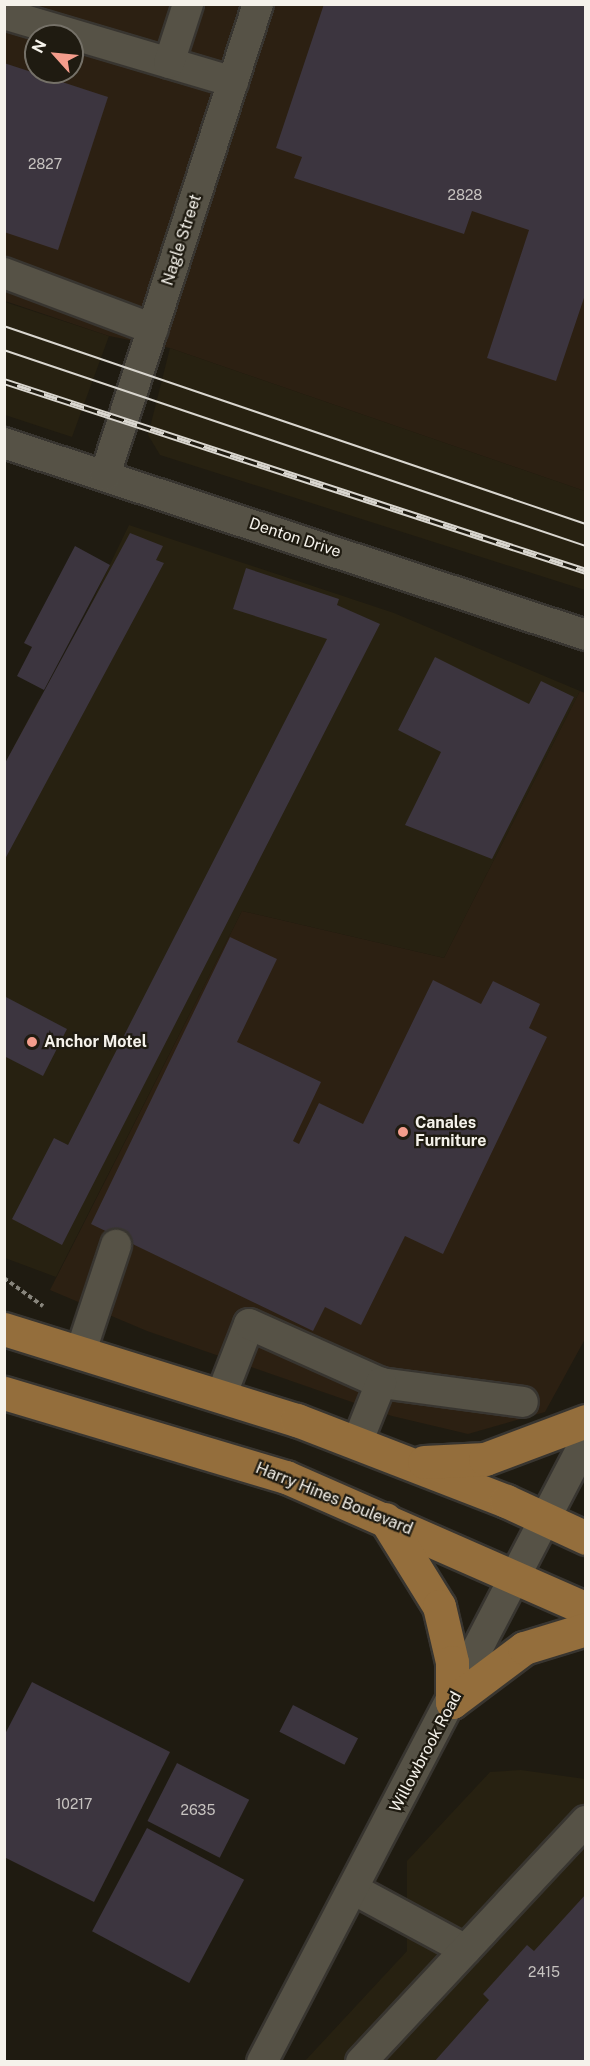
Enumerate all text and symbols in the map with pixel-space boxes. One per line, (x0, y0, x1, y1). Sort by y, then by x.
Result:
north arrow (24, 24, 84, 84)
text: N (28, 37, 51, 56)
house number: 2827 (28, 156, 62, 172)
house number: 2828 (448, 187, 482, 203)
street label: Nagle Street (158, 192, 206, 288)
street label: Denton Drive (247, 514, 343, 562)
place label: Anchor Motel (44, 1032, 147, 1052)
marker: Anchor Motel (25, 1035, 39, 1049)
place label: Canales Furniture (415, 1113, 487, 1151)
marker: Canales Furniture (396, 1125, 410, 1139)
street label: Harry Hines Boulevard (253, 1459, 415, 1539)
street label: Willowbrook Road (386, 1688, 466, 1816)
house number: 10217 (56, 1796, 92, 1812)
house number: 2635 (181, 1802, 215, 1818)
house number: 2415 (528, 1964, 560, 1980)

